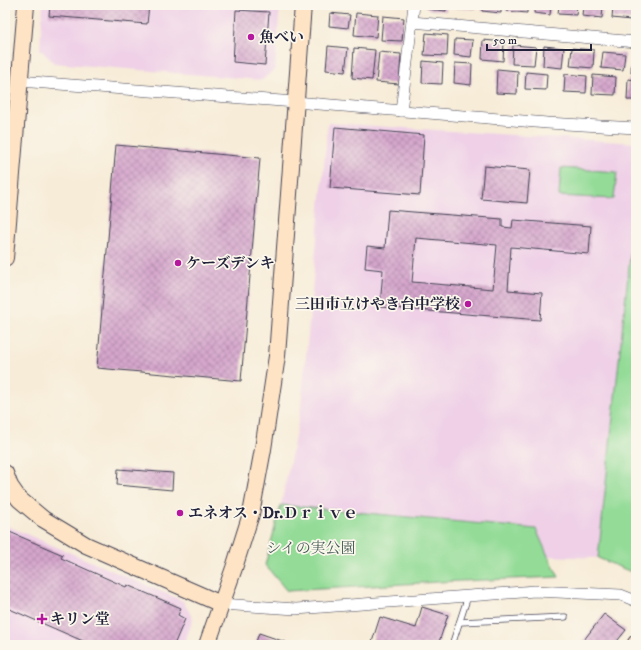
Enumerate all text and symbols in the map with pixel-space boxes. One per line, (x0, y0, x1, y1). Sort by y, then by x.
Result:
scale bar (487, 26, 591, 52)
place label: 魚べい (259, 28, 304, 47)
marker: 魚べい (246, 32, 256, 42)
text: 50 m (493, 33, 517, 48)
place label: ケーズデンキ (186, 254, 275, 273)
marker: ケーズデンキ (173, 258, 183, 268)
place label: 三田市立けやき台中学校 (295, 295, 460, 314)
marker: 三田市立けやき台中学校 (463, 299, 473, 309)
place label: エネオス・Dr.Ｄｒｉｖｅ (188, 504, 358, 523)
marker: エネオス・Dr.Ｄｒｉｖｅ (175, 508, 185, 518)
park label: シイの実公園 (266, 539, 356, 558)
place label: キリン堂 (50, 610, 110, 629)
marker: キリン堂 (37, 614, 47, 624)

